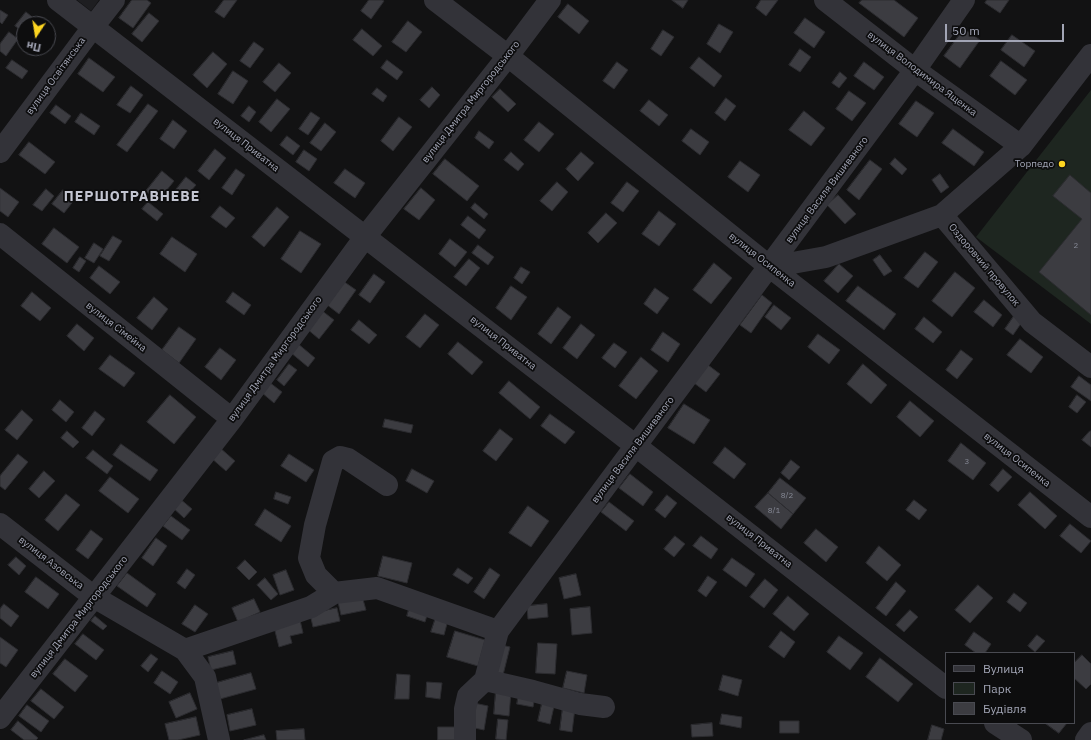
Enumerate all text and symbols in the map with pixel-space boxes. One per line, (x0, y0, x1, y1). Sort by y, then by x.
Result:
north arrow (16, 16, 56, 56)
scale bar (947, 16, 1066, 42)
text: 50 m (952, 23, 980, 38)
street label: вулиця Володимира Ященка (865, 29, 979, 119)
street label: вулиця Освітянська (24, 35, 88, 117)
text: Пн (25, 38, 42, 55)
street label: вулиця Дмитра Миргородського (420, 39, 522, 165)
street label: вулиця Приватна (210, 115, 282, 175)
street label: вулиця Василя Вишиваного (783, 134, 871, 246)
place label: Торпедо (1015, 158, 1054, 170)
marker: Торпедо (1057, 159, 1067, 169)
district label: ПЕРШОТРАВНЕВЕ (64, 189, 200, 205)
street label: Оздоровчий провулок (946, 221, 1022, 309)
street label: вулиця Осипенка (726, 230, 798, 290)
house number: 2 (1074, 241, 1078, 251)
street label: вулиця Дмитра Миргородського (226, 294, 324, 424)
street label: вулиця Сімейна (83, 300, 149, 354)
street label: вулиця Приватна (467, 313, 539, 373)
street label: вулиця Василя Вишиваного (589, 394, 677, 506)
street label: вулиця Осипенка (981, 430, 1053, 490)
house number: 3 (965, 457, 969, 467)
house number: 8/2 (781, 491, 793, 501)
house number: 8/1 (768, 506, 780, 516)
street label: вулиця Приватна (723, 511, 795, 571)
street label: вулиця Азовська (16, 534, 86, 592)
street label: вулиця Дмитра Миргородського (28, 554, 130, 680)
legend (945, 652, 1075, 724)
text: Вулиця (983, 661, 1024, 676)
text: Парк (983, 681, 1011, 696)
text: Будівля (983, 701, 1026, 716)

